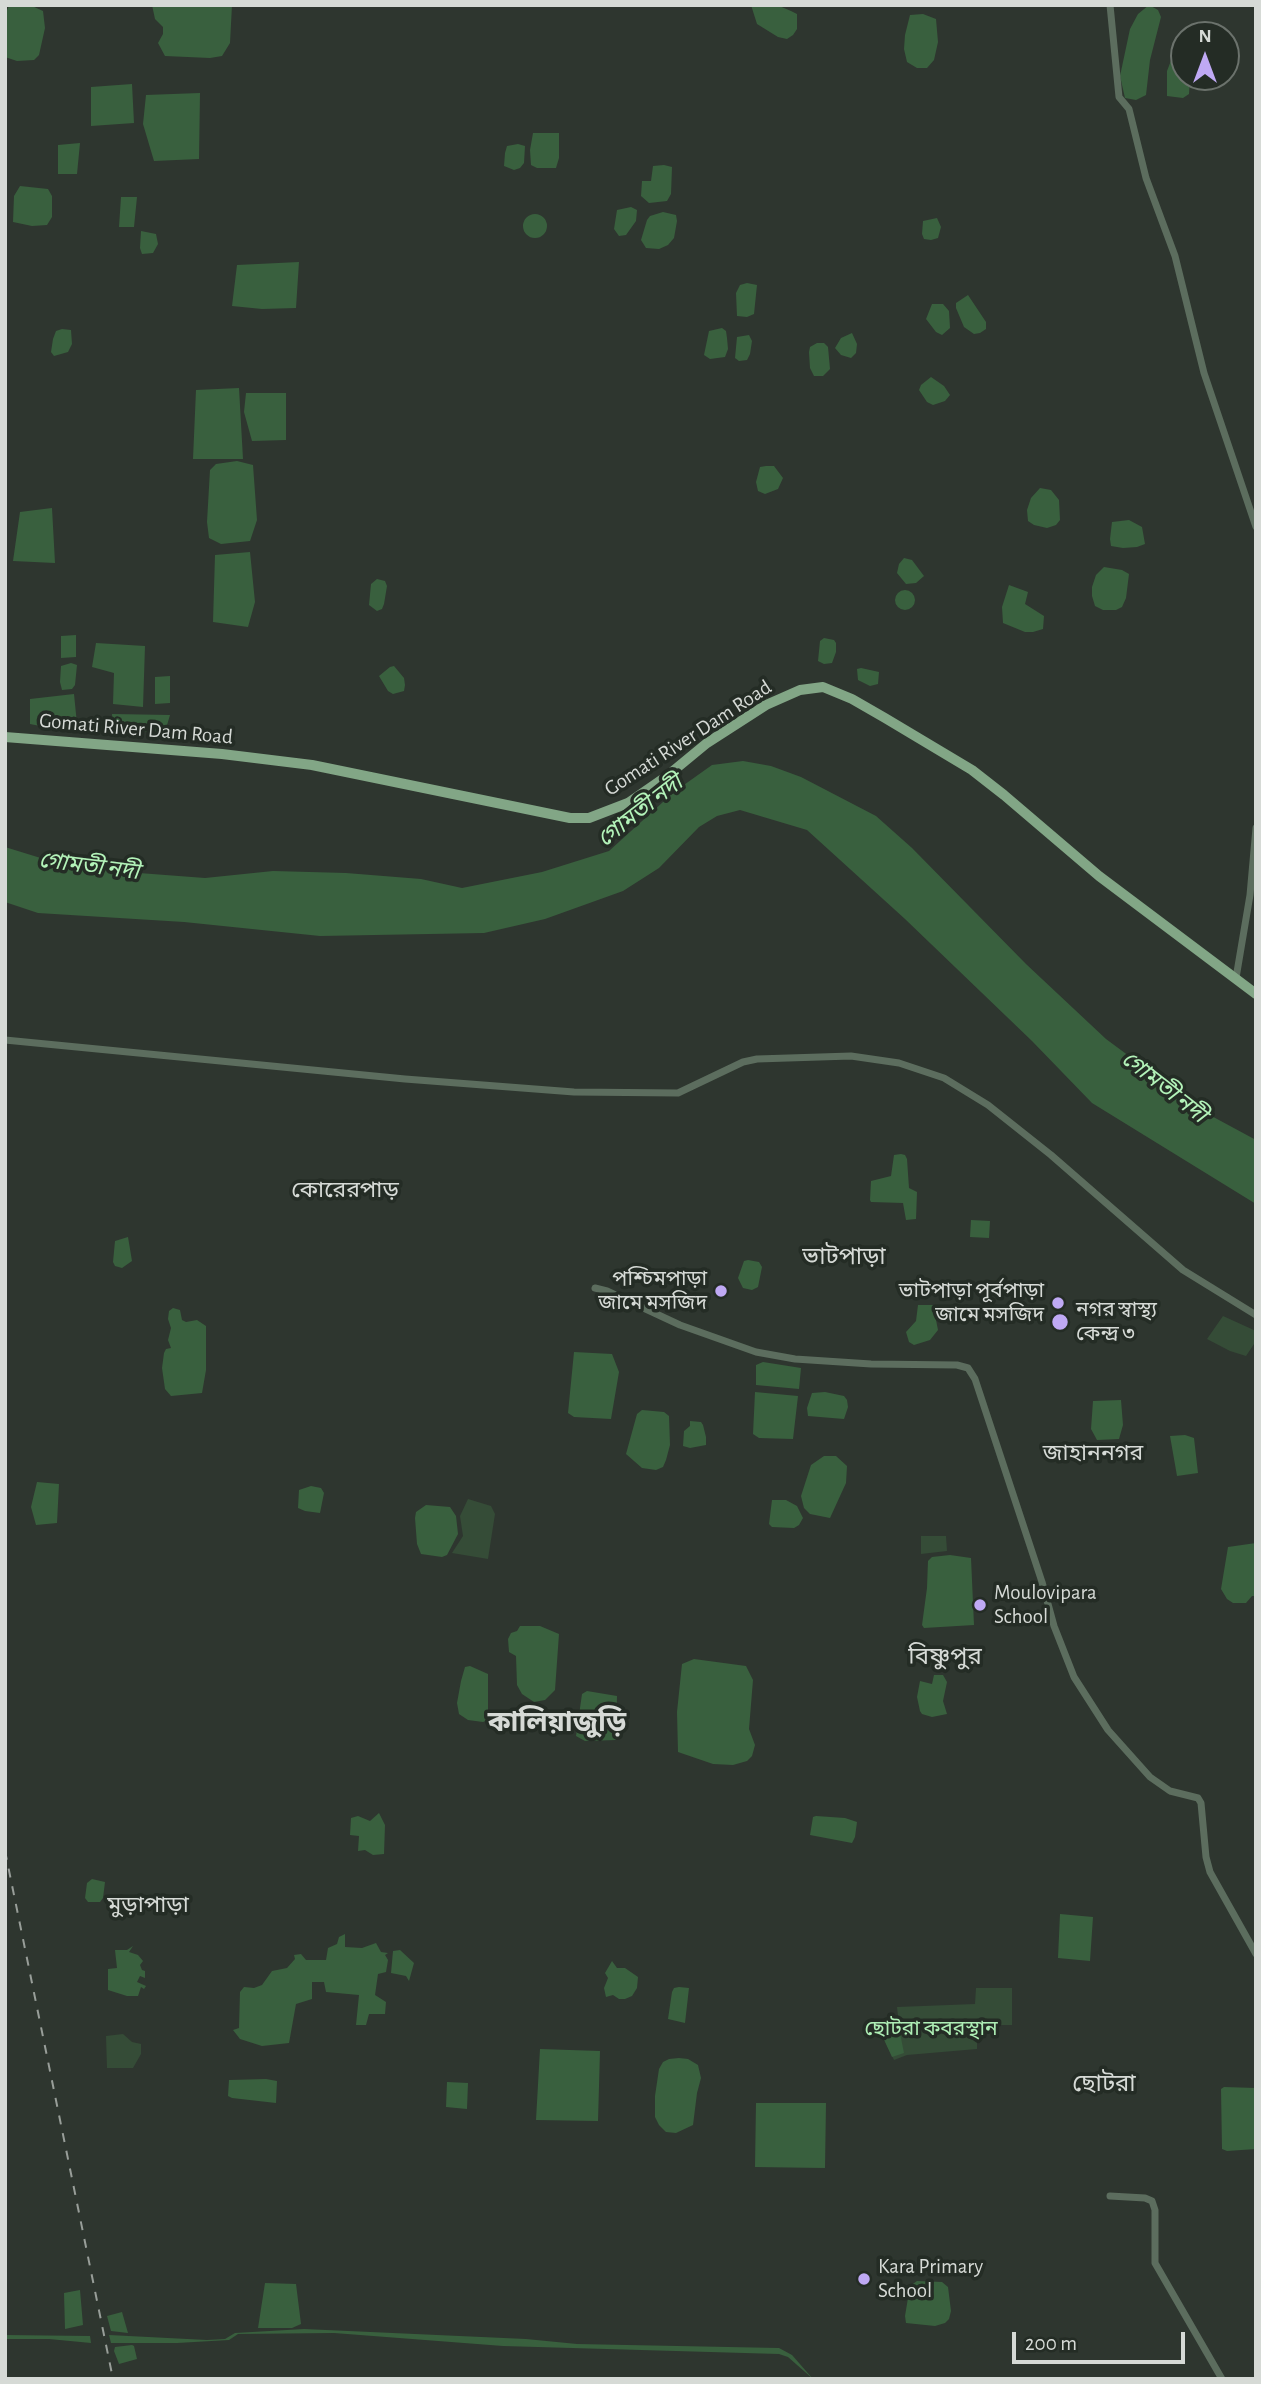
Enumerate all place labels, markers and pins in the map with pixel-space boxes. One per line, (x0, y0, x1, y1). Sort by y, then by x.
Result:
place label: পশ্চিমপাড়া জামে মসজিদ (598, 1266, 707, 1316)
place label: ভাটপাড়া পূর্বপাড়া জামে মসজিদ (899, 1278, 1044, 1328)
marker: পশ্চিমপাড়া জামে মসজিদ (713, 1283, 729, 1299)
marker: ভাটপাড়া পূর্বপাড়া জামে মসজিদ (1050, 1295, 1066, 1311)
place label: নগর স্বাস্থ্য কেন্দ্র ৩ (1076, 1297, 1157, 1347)
marker: নগর স্বাস্থ্য কেন্দ্র ৩ (1050, 1312, 1070, 1332)
place label: Moulovipara School (994, 1580, 1097, 1630)
marker: Moulovipara School (972, 1597, 988, 1613)
place label: Kara Primary School (878, 2254, 983, 2304)
marker: Kara Primary School (856, 2271, 872, 2287)

